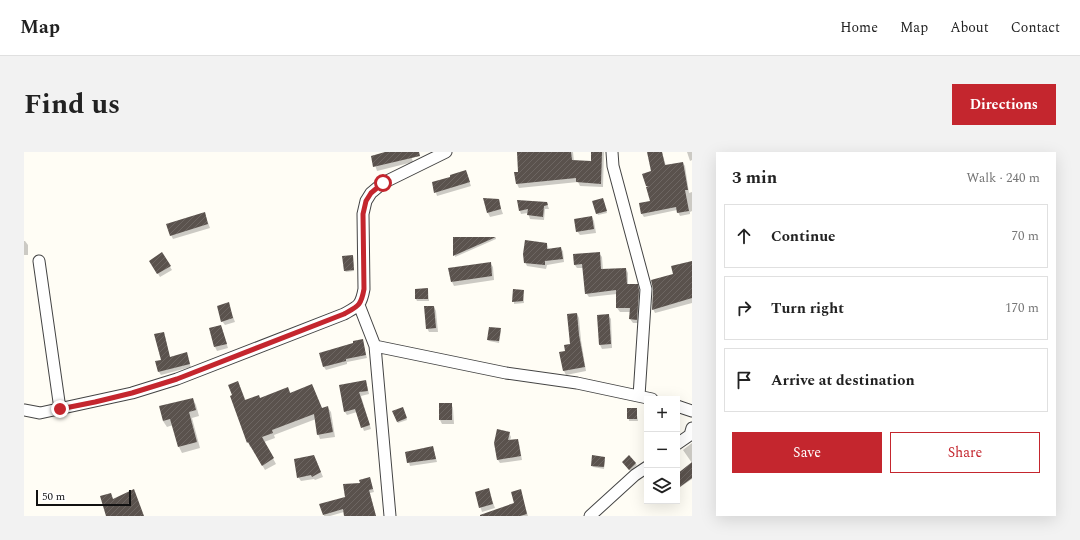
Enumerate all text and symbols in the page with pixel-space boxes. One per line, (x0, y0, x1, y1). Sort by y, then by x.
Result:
text: Map (20, 13, 60, 42)
text: Home (840, 17, 878, 38)
text: Map (900, 17, 928, 38)
text: About (950, 17, 989, 38)
text: Contact (1011, 17, 1060, 38)
text: Find us (24, 83, 120, 126)
button: Directions (952, 84, 1056, 125)
text: 3 min (732, 165, 777, 191)
text: Walk · 240 m (966, 168, 1040, 188)
route start (374, 174, 392, 192)
icon: ahead (733, 225, 755, 247)
text: Continue (771, 225, 836, 248)
text: 70 m (1012, 226, 1039, 246)
icon: right (733, 297, 755, 319)
text: Turn right (771, 297, 844, 320)
text: 170 m (1005, 298, 1039, 318)
icon: arrive (733, 369, 755, 391)
text: Arrive at destination (771, 369, 915, 392)
map controls (644, 396, 680, 504)
button: + (644, 396, 680, 432)
route end (51, 400, 69, 418)
button: − (644, 432, 680, 468)
button: Save (732, 432, 882, 473)
button: Share (890, 432, 1040, 473)
button: layers (644, 468, 680, 504)
scale bar (36, 488, 131, 507)
text: 50 m (42, 488, 65, 505)

